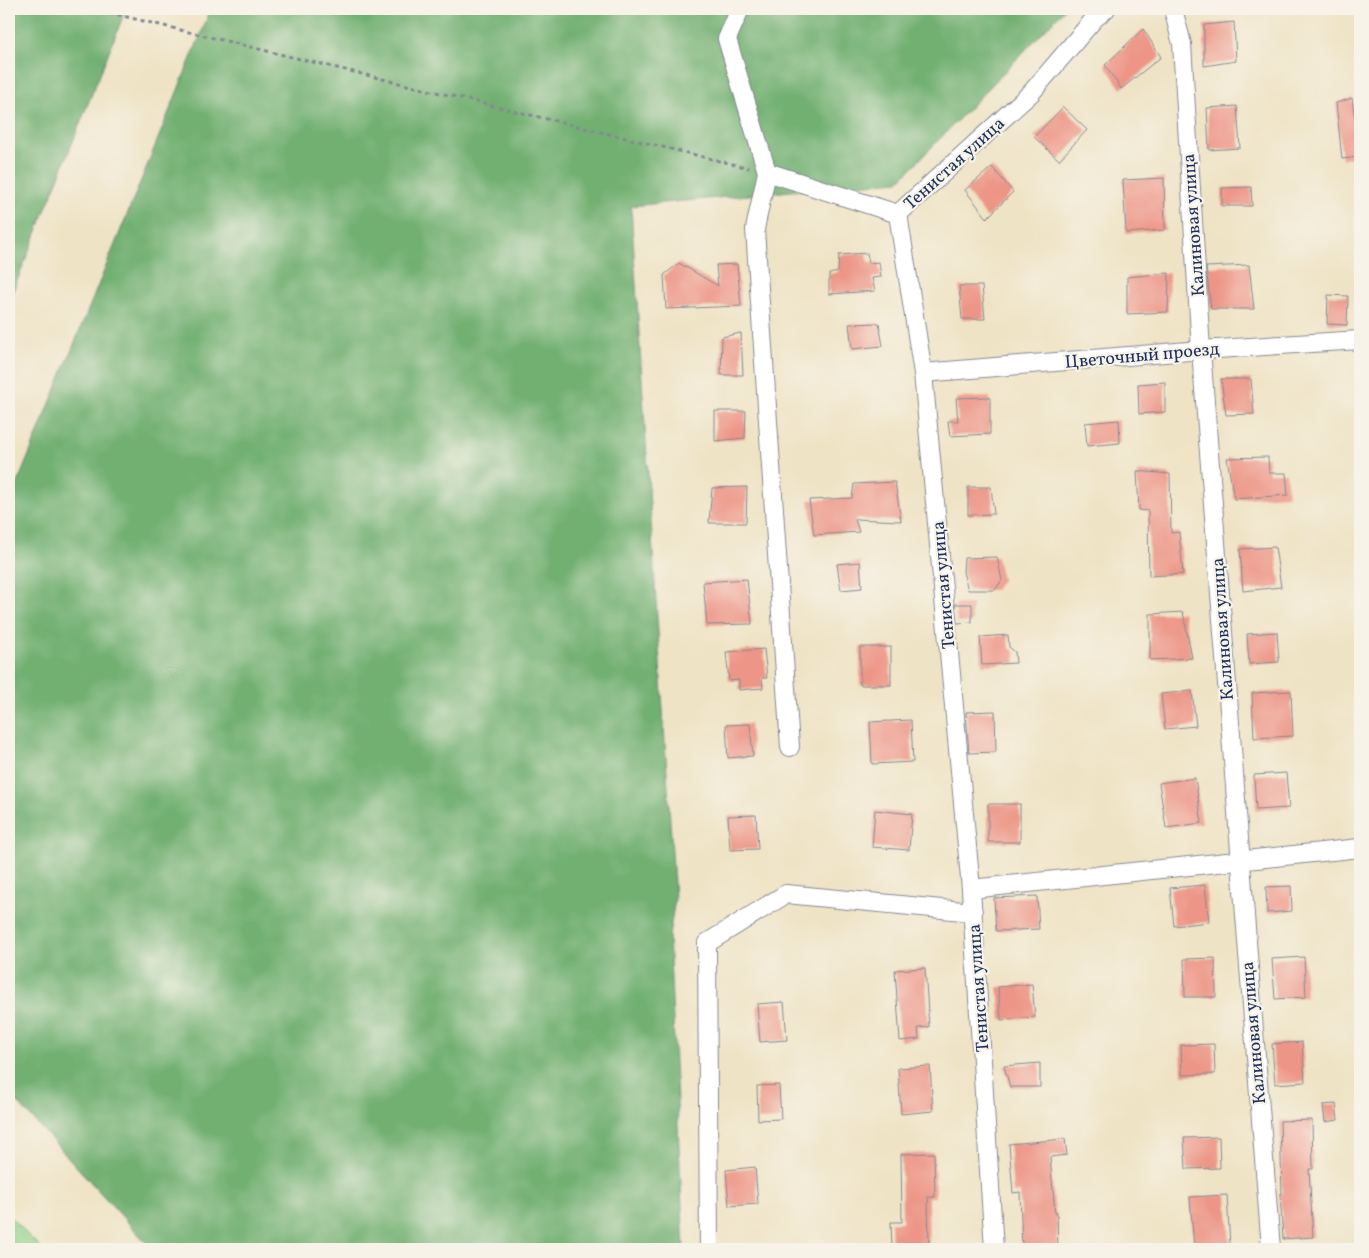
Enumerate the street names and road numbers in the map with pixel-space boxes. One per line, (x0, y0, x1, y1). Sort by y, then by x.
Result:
street label: Тенистая улица (899, 112, 1011, 216)
street label: Калиновая улица (1177, 153, 1212, 297)
street label: Цветочный проезд (1064, 337, 1221, 376)
street label: Тенистая улица (926, 520, 963, 650)
street label: Калиновая улица (1206, 557, 1241, 701)
street label: Тенистая улица (963, 923, 996, 1053)
street label: Калиновая улица (1236, 960, 1273, 1105)

